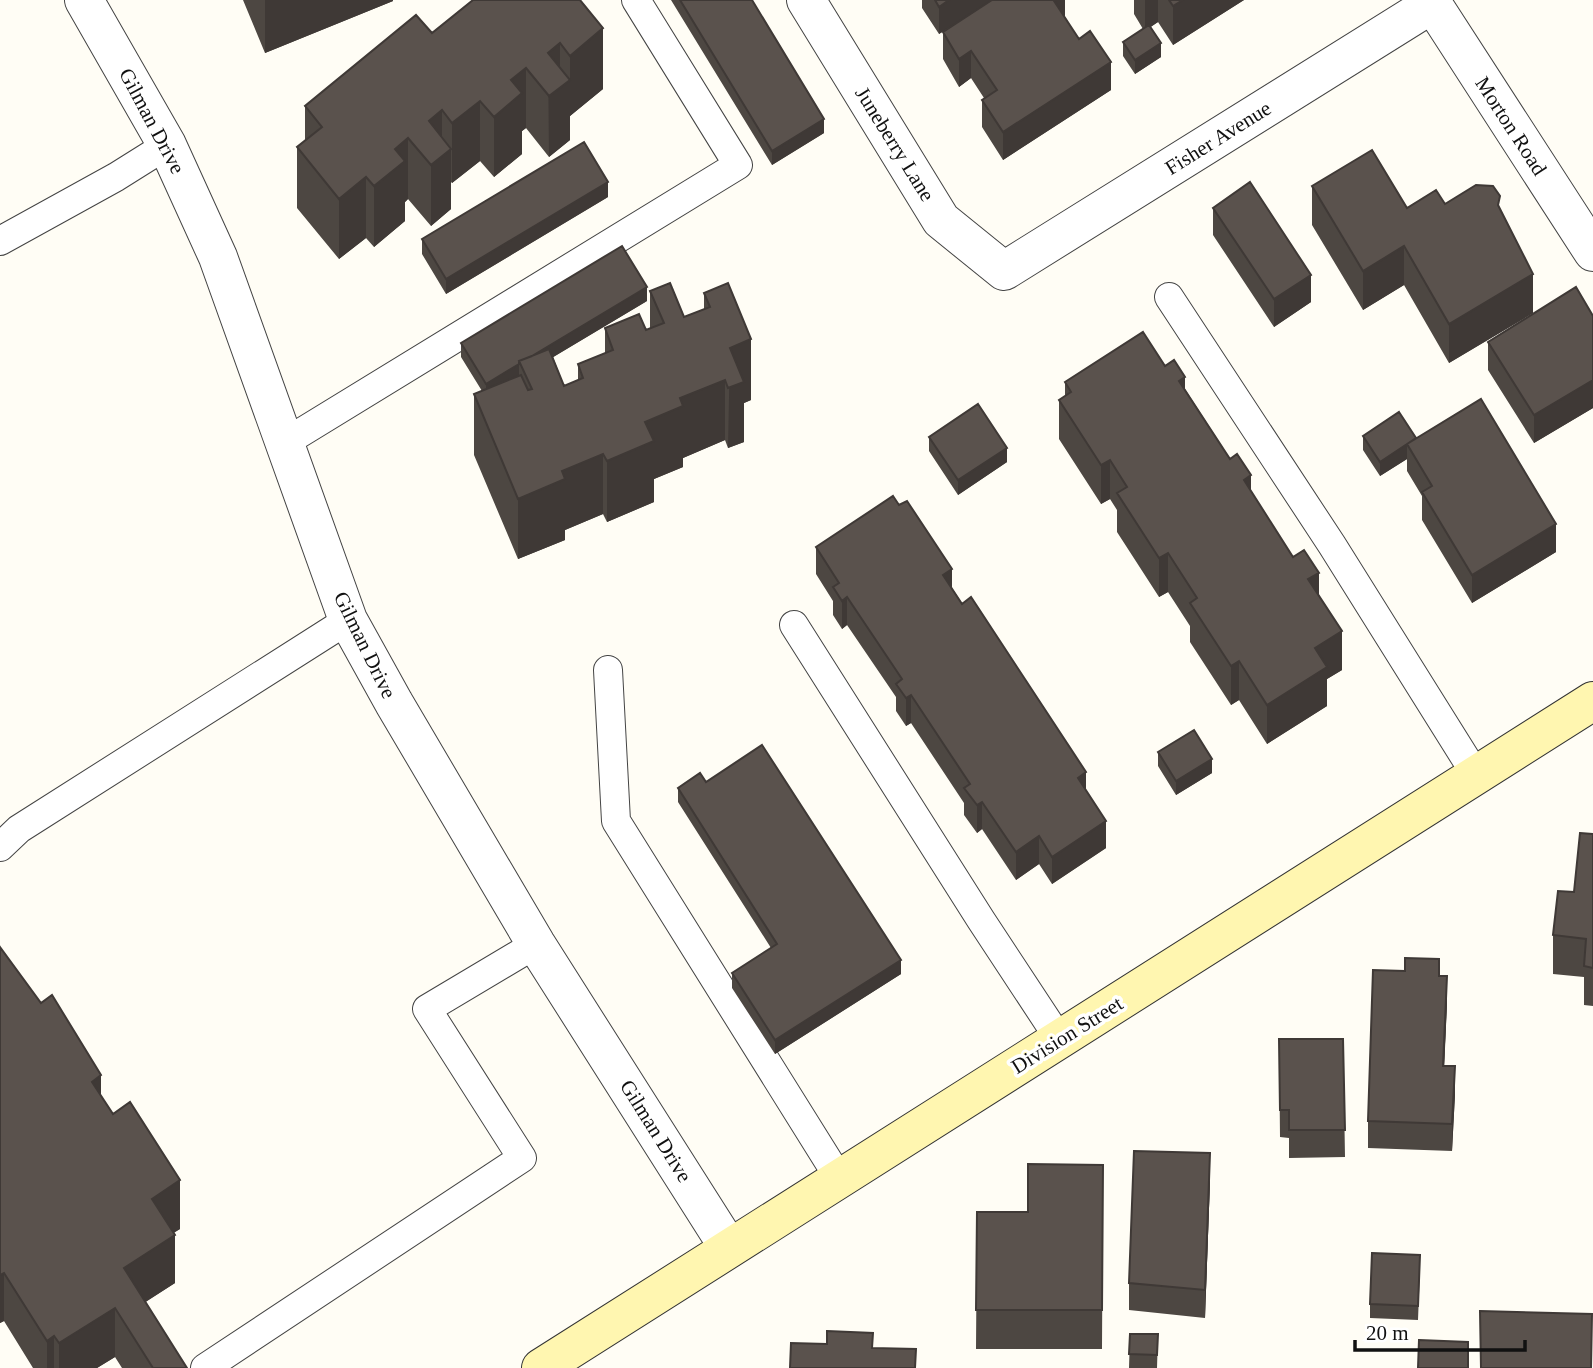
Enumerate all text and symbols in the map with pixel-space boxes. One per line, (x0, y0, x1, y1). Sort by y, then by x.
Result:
street label: Gilman Drive (114, 64, 190, 178)
street label: Morton Road (1470, 72, 1552, 180)
street label: Juneberry Lane (850, 83, 940, 205)
street label: Fisher Avenue (1161, 96, 1275, 180)
street label: Gilman Drive (329, 588, 401, 702)
street label: Division Street (1007, 991, 1127, 1079)
street label: Gilman Drive (615, 1075, 697, 1187)
scale bar (1355, 1308, 1525, 1352)
text: 20 m (1366, 1321, 1409, 1345)

